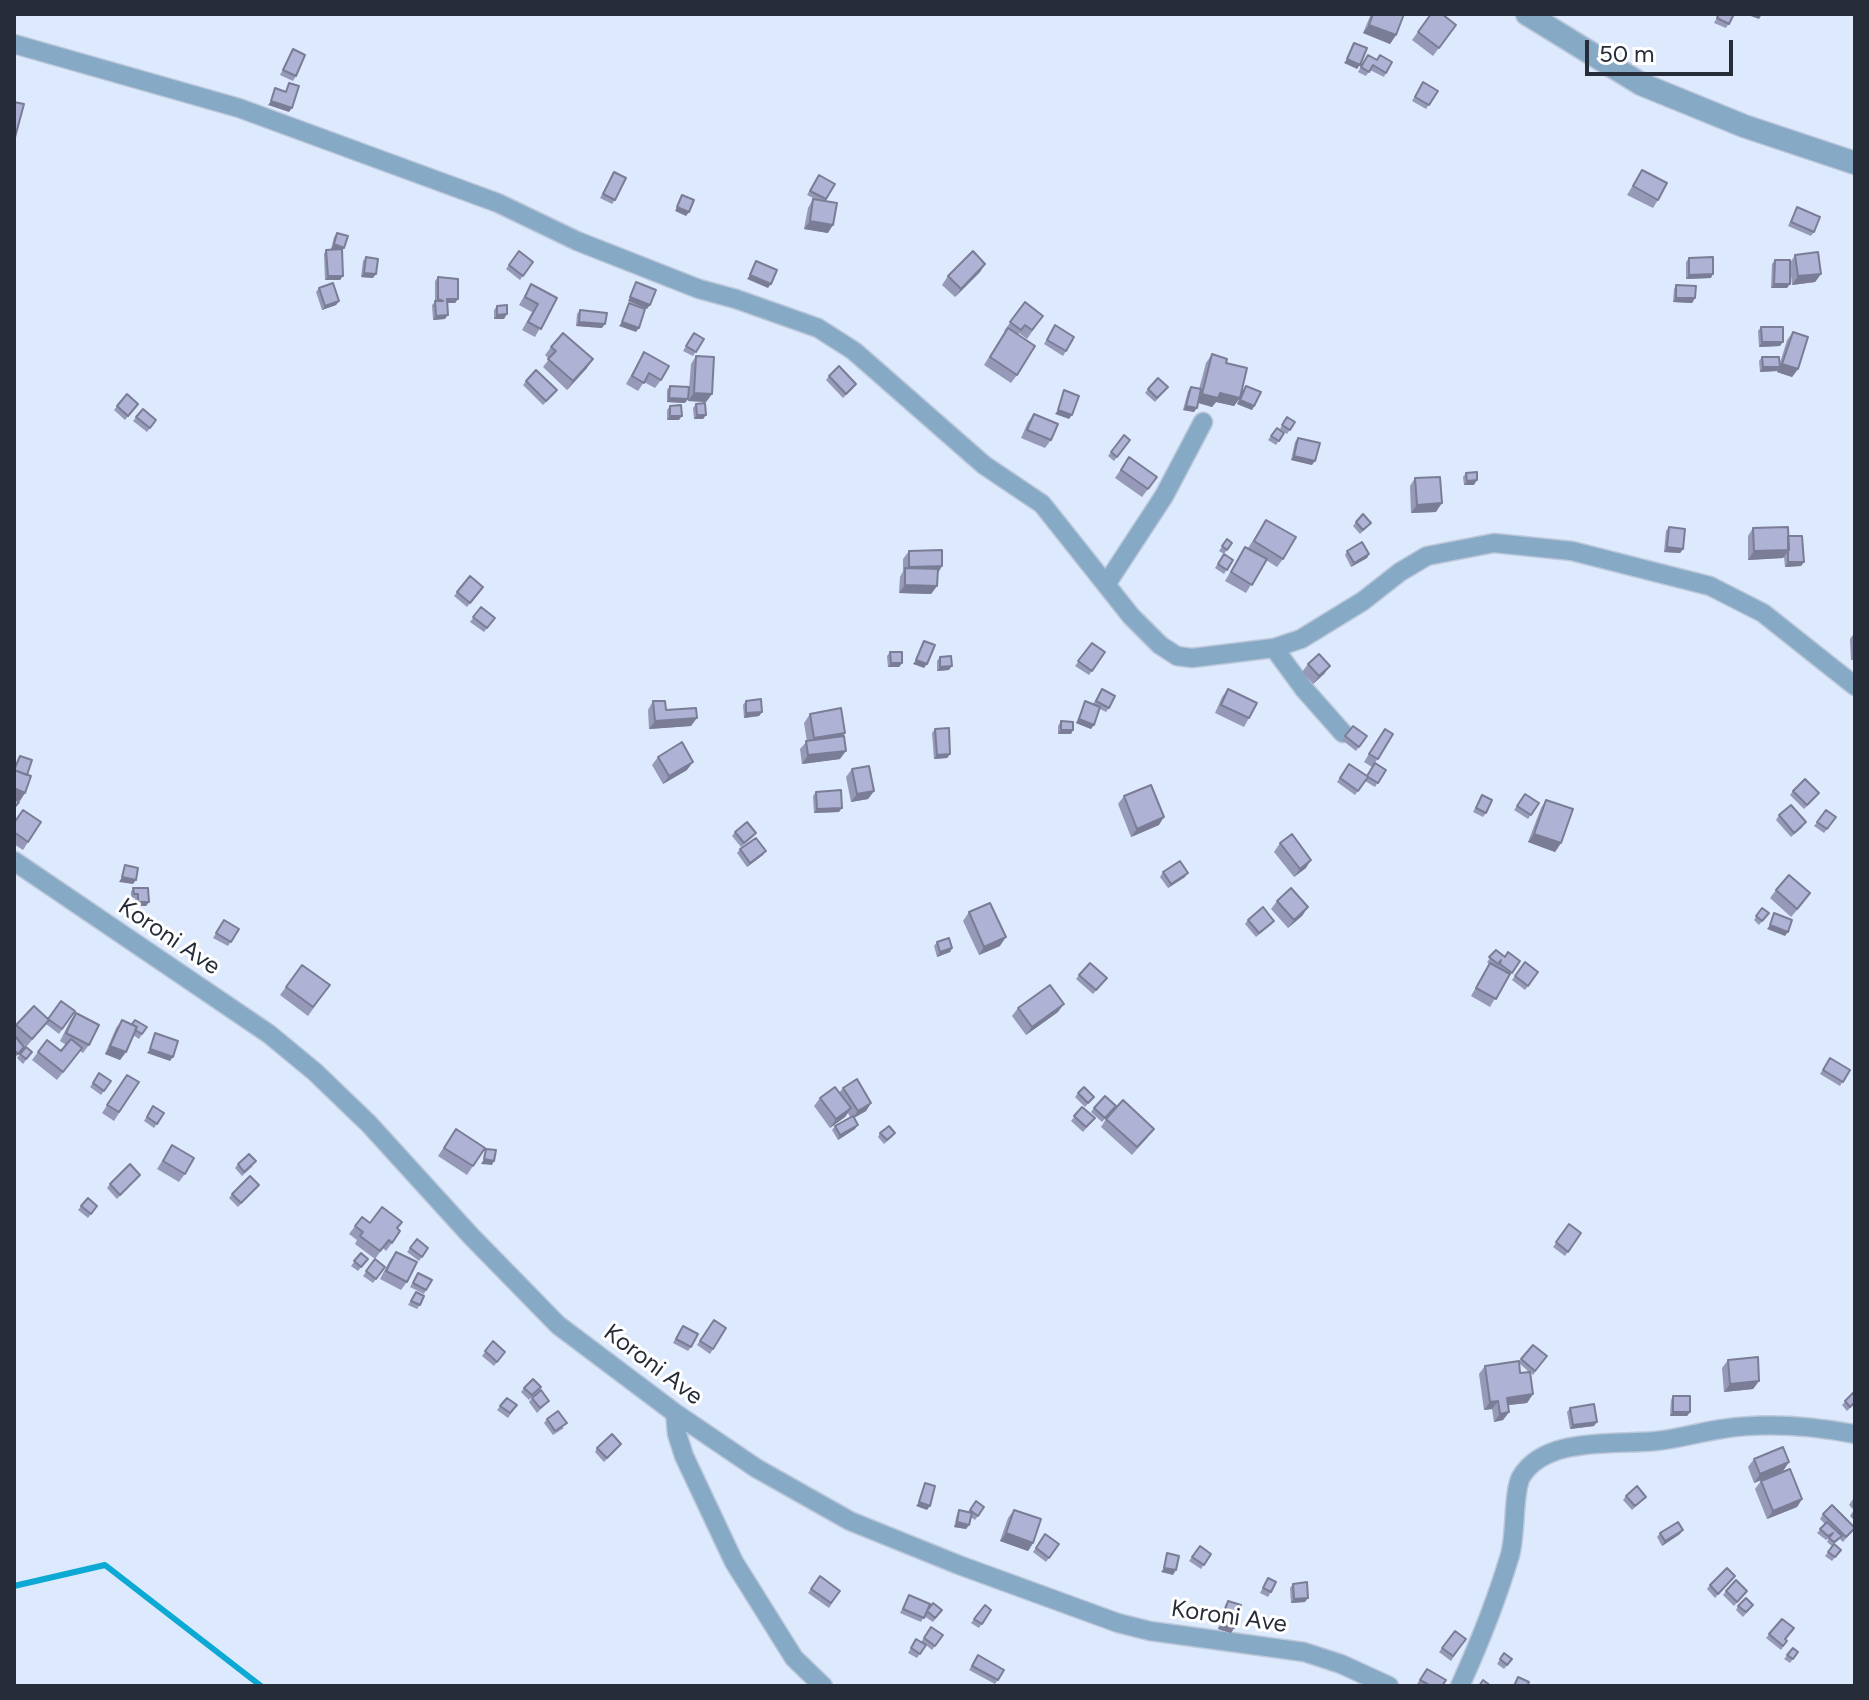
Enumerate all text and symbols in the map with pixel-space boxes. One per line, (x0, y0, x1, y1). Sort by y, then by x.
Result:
scale bar (1589, 24, 1737, 74)
text: 50 m (1599, 39, 1655, 68)
street label: Koroni Ave (113, 892, 225, 982)
street label: Koroni Ave (598, 1318, 708, 1412)
street label: Koroni Ave (1169, 1595, 1289, 1639)

